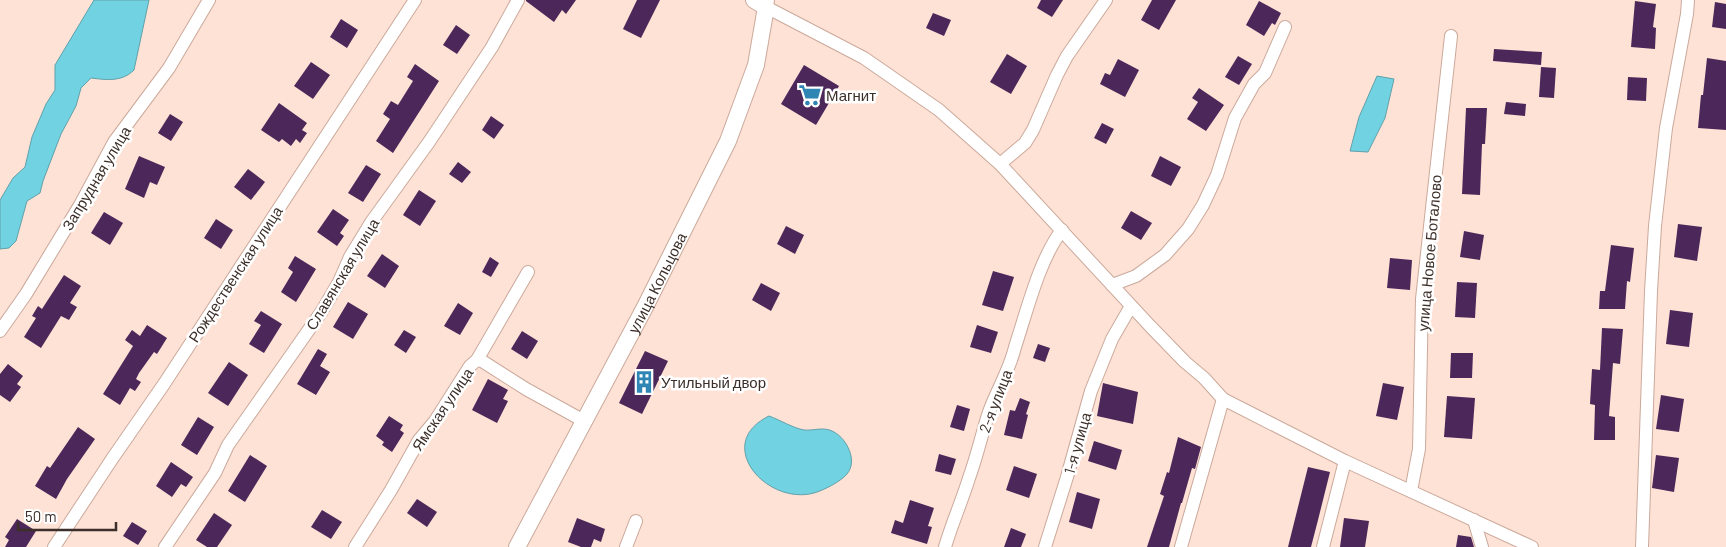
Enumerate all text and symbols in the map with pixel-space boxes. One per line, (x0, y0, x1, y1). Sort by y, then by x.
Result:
supermarket icon: Магнит (797, 82, 823, 108)
place label: Магнит (826, 86, 876, 104)
street label: Запрудная улица (58, 122, 135, 233)
street label: улица Новое Боталово (1413, 174, 1445, 332)
street label: Рождественская улица (184, 202, 286, 345)
street label: Славянская улица (302, 214, 383, 333)
street label: улица Кольцова (624, 229, 690, 336)
street label: Ямская улица (408, 364, 477, 454)
street label: 2-я улица (975, 366, 1016, 435)
building icon: Утильный двор (631, 369, 657, 395)
place label: Утильный двор (661, 373, 766, 391)
street label: 1-я улица (1060, 409, 1095, 476)
scale bar (18, 500, 115, 532)
text: 50 m (25, 507, 57, 525)

